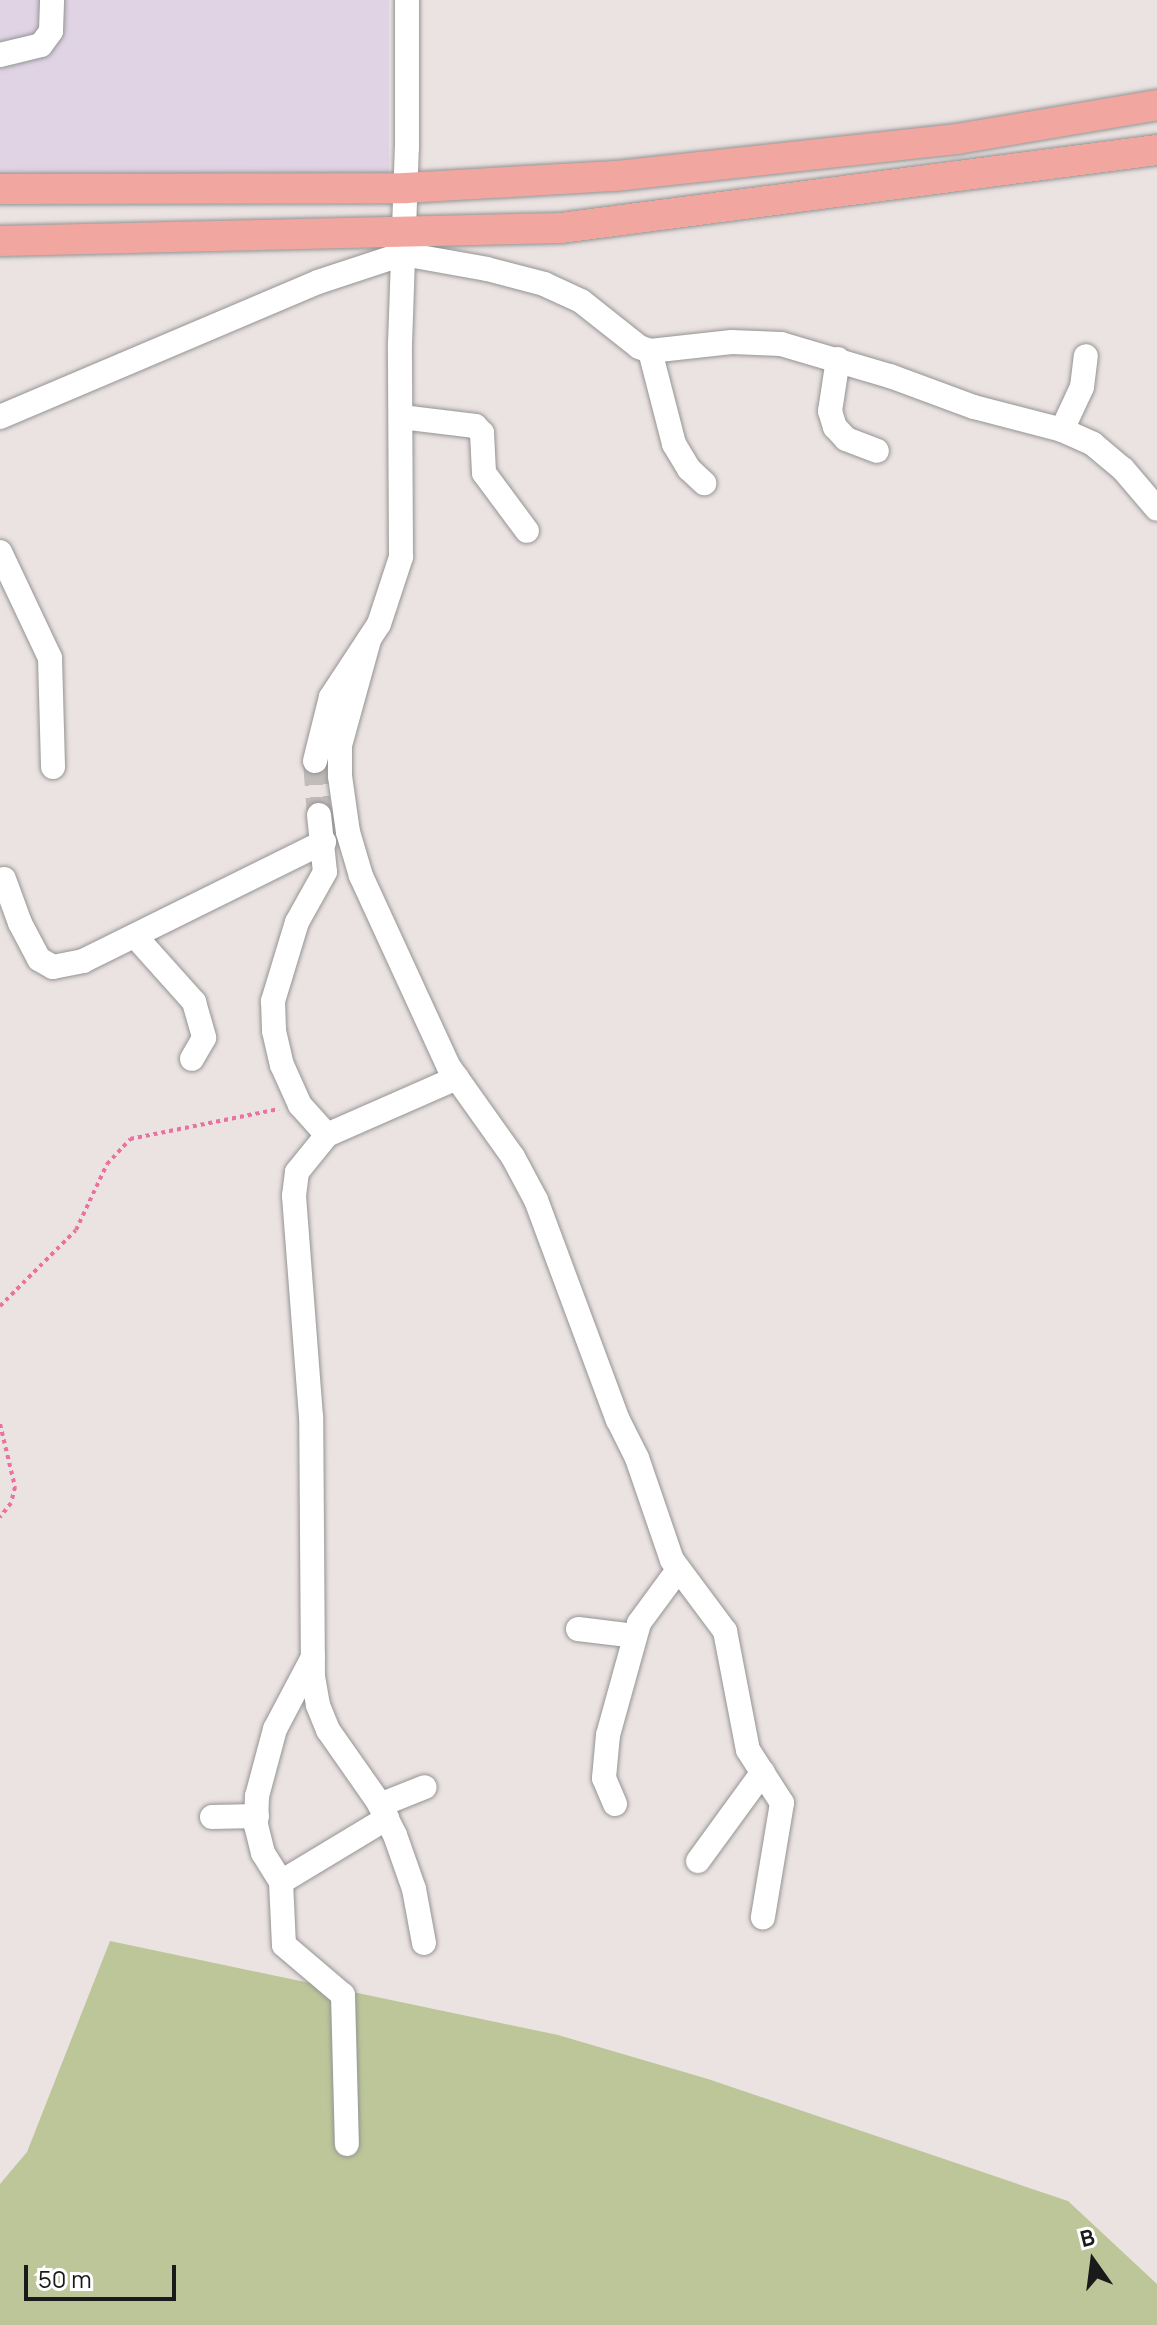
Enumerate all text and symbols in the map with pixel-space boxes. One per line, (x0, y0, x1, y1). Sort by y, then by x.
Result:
north arrow (1053, 2221, 1133, 2301)
text: B (1077, 2221, 1098, 2254)
scale bar (28, 2249, 180, 2299)
text: 50 m (38, 2262, 92, 2295)

